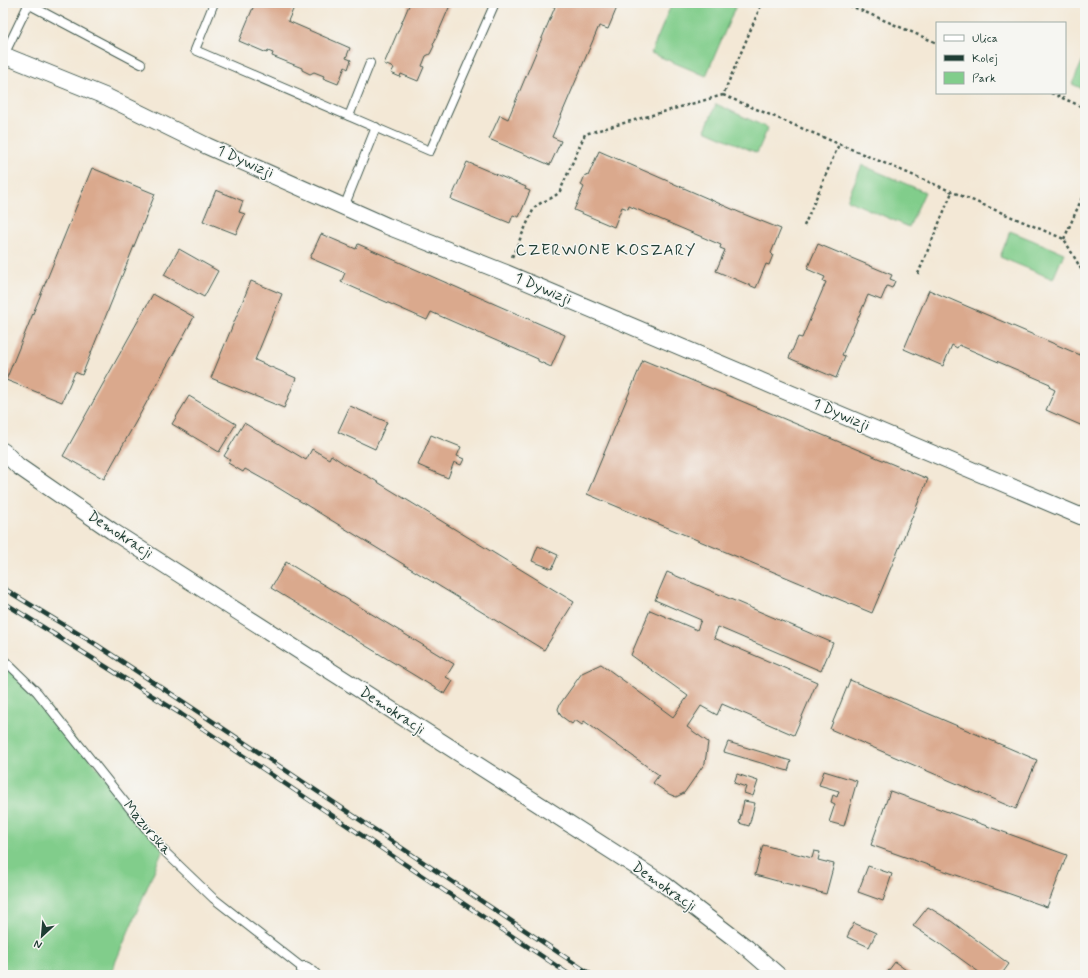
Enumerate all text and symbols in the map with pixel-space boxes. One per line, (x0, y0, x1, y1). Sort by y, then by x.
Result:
legend (936, 22, 1066, 94)
text: Ulica (972, 31, 998, 47)
text: Kolej (972, 51, 998, 67)
text: Park (972, 71, 996, 87)
street label: 1 Dywizji (213, 141, 277, 183)
district label: CZERWONE KOSZARY (516, 240, 696, 261)
street label: 1 Dywizji (511, 268, 575, 310)
street label: 1 Dywizji (809, 394, 873, 436)
street label: Demokracji (83, 506, 157, 564)
street label: Demokracji (355, 682, 429, 740)
street label: Mazurska (118, 796, 176, 860)
street label: Demokracji (628, 858, 700, 916)
north arrow (22, 916, 62, 956)
text: N (32, 936, 44, 952)

